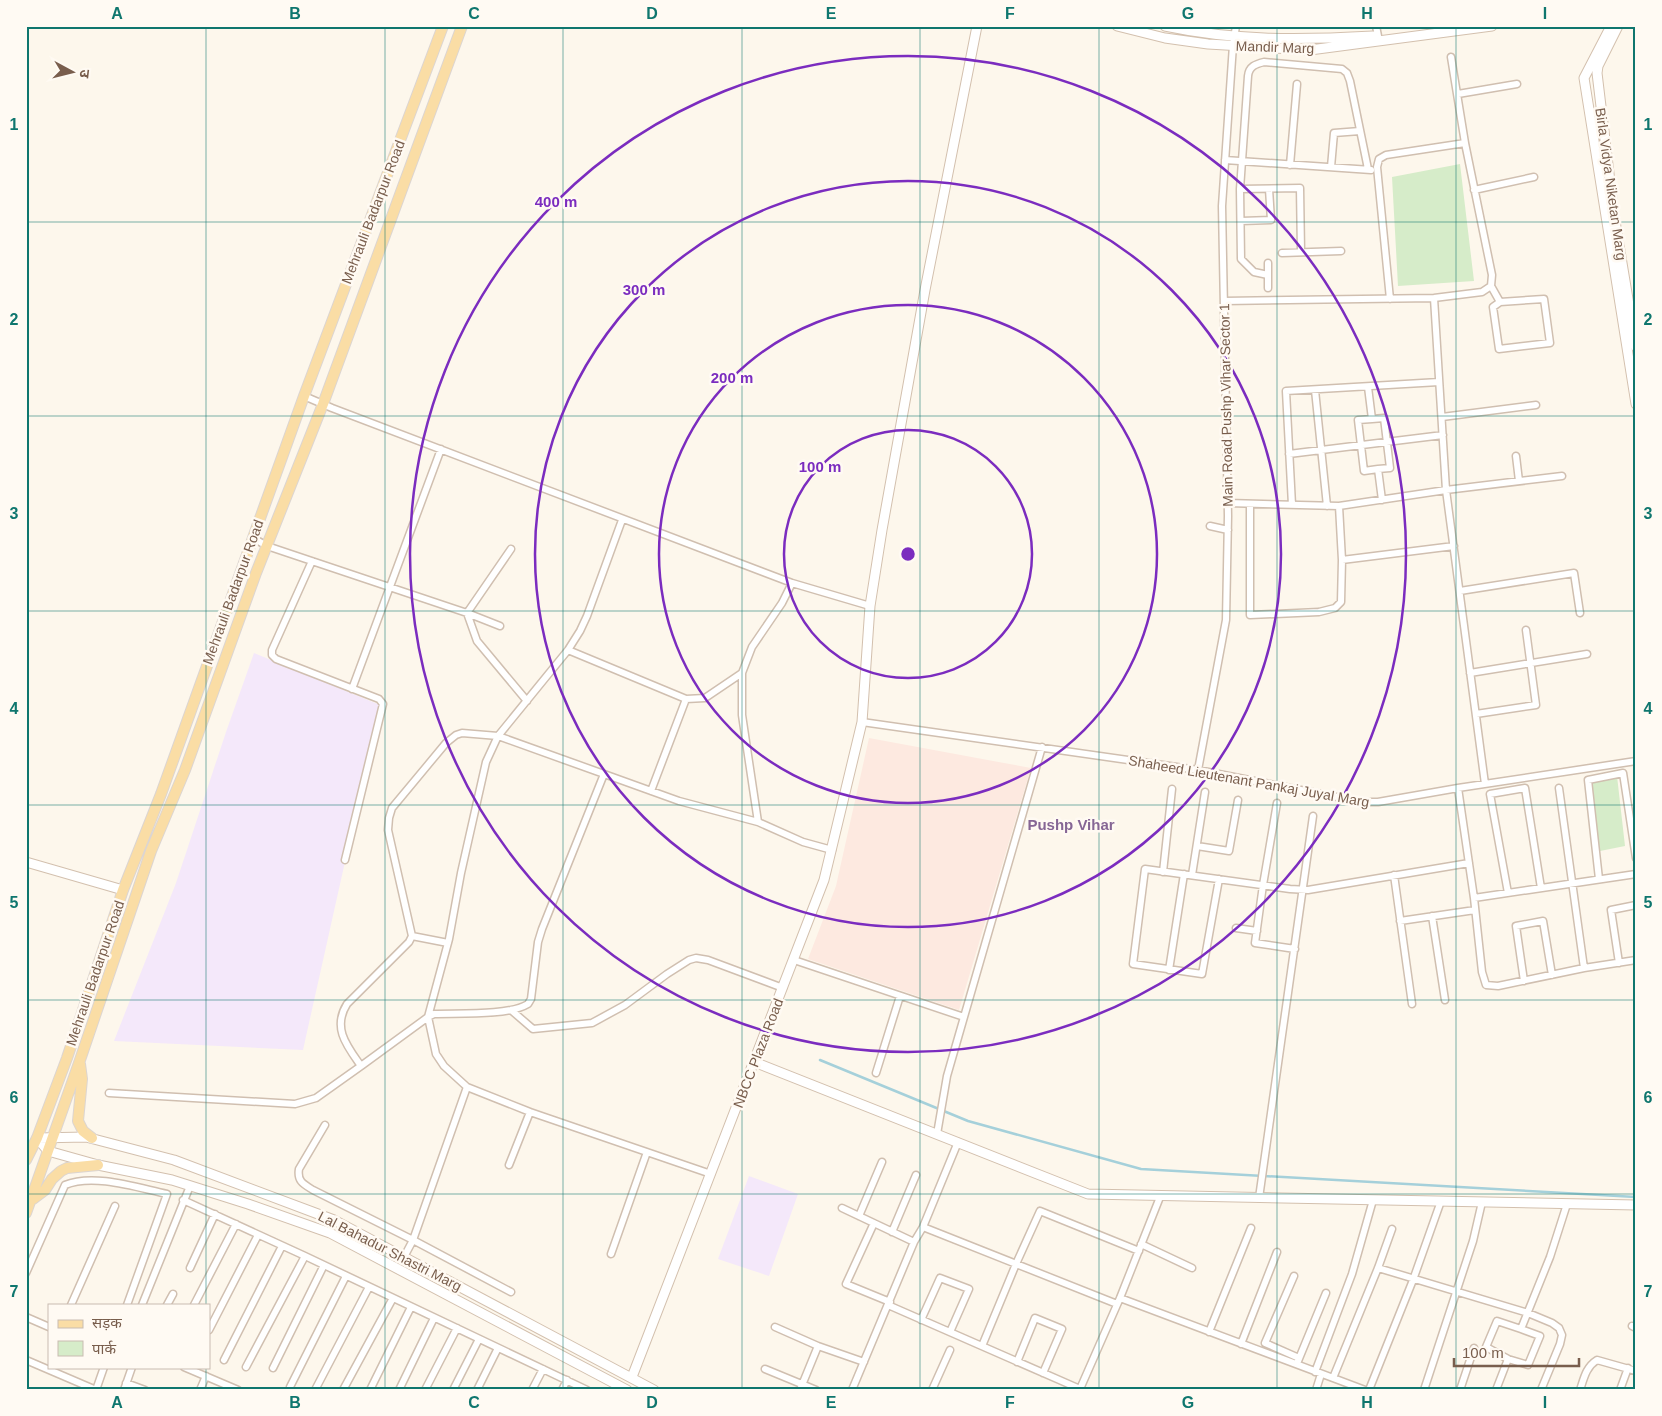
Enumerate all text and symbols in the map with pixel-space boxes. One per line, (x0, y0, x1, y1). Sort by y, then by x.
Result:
text: A (111, 5, 123, 22)
text: B (289, 5, 301, 22)
text: C (468, 5, 480, 22)
text: D (646, 5, 658, 22)
text: E (826, 5, 837, 22)
text: F (1005, 5, 1015, 22)
text: G (1182, 5, 1194, 22)
text: H (1361, 5, 1373, 22)
text: I (1543, 5, 1547, 22)
street label: Mandir Marg (1235, 38, 1315, 56)
north arrow (48, 48, 98, 98)
text: उ (76, 69, 93, 79)
street label: Birla Vidya Niketan Marg (1592, 107, 1630, 261)
text: 1 (10, 116, 19, 133)
text: 1 (1644, 116, 1653, 133)
street label: Mehrauli Badarpur Road (338, 138, 408, 286)
text: 400 m (535, 193, 577, 210)
text: 300 m (623, 281, 665, 298)
street label: Main Road Pushp Vihar Sector 1 (1216, 303, 1236, 507)
text: 2 (10, 311, 19, 328)
text: 2 (1644, 311, 1653, 328)
text: 200 m (711, 369, 753, 386)
text: 100 m (799, 458, 841, 475)
text: 3 (10, 505, 19, 522)
text: 3 (1644, 505, 1653, 522)
street label: Mehrauli Badarpur Road (199, 518, 267, 666)
centre of rings (899, 545, 917, 563)
text: 4 (10, 700, 19, 717)
text: 4 (1644, 700, 1653, 717)
street label: Shaheed Lieutenant Pankaj Juyal Marg (1127, 752, 1371, 810)
district label: Pushp Vihar (1027, 816, 1115, 833)
text: 5 (10, 894, 19, 911)
text: 5 (1644, 894, 1653, 911)
street label: Mehrauli Badarpur Road (63, 898, 127, 1048)
street label: NBCC Plaza Road (730, 996, 786, 1110)
text: 6 (10, 1089, 19, 1106)
text: 6 (1644, 1089, 1653, 1106)
street label: Lal Bahadur Shastri Marg (316, 1208, 464, 1294)
text: 7 (10, 1283, 19, 1300)
text: 7 (1644, 1283, 1653, 1300)
legend (48, 1304, 210, 1368)
text: सड़क (92, 1314, 122, 1331)
scale bar (1454, 1336, 1580, 1368)
text: पार्क (92, 1340, 116, 1357)
text: 100 m (1462, 1344, 1504, 1361)
text: A (111, 1394, 123, 1411)
text: B (289, 1394, 301, 1411)
text: C (468, 1394, 480, 1411)
text: D (646, 1394, 658, 1411)
text: E (826, 1394, 837, 1411)
text: F (1005, 1394, 1015, 1411)
text: G (1182, 1394, 1194, 1411)
text: H (1361, 1394, 1373, 1411)
text: I (1543, 1394, 1547, 1411)

